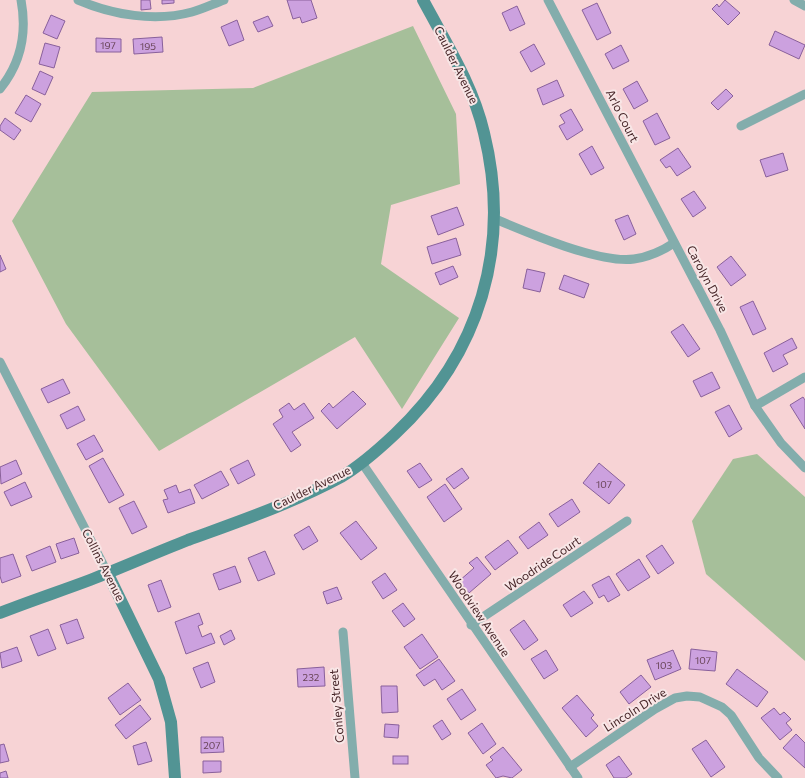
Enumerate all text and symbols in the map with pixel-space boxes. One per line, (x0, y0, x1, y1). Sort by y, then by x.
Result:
street label: Caulder Avenue (432, 23, 482, 106)
house number: 197 (100, 39, 116, 51)
house number: 195 (140, 40, 156, 52)
street label: Arlo Court (604, 87, 642, 144)
street label: Carolyn Drive (684, 243, 731, 314)
street label: Caulder Avenue (270, 462, 353, 512)
house number: 107 (596, 478, 612, 490)
street label: Collins Avenue (80, 526, 128, 603)
street label: Woodride Court (502, 533, 583, 594)
street label: Woodview Avenue (446, 568, 514, 659)
house number: 107 (695, 654, 711, 666)
house number: 103 (656, 659, 673, 671)
street label: Conley Street (326, 669, 346, 744)
house number: 232 (303, 671, 320, 683)
street label: Lincoln Drive (601, 684, 668, 734)
house number: 207 (203, 739, 221, 751)

